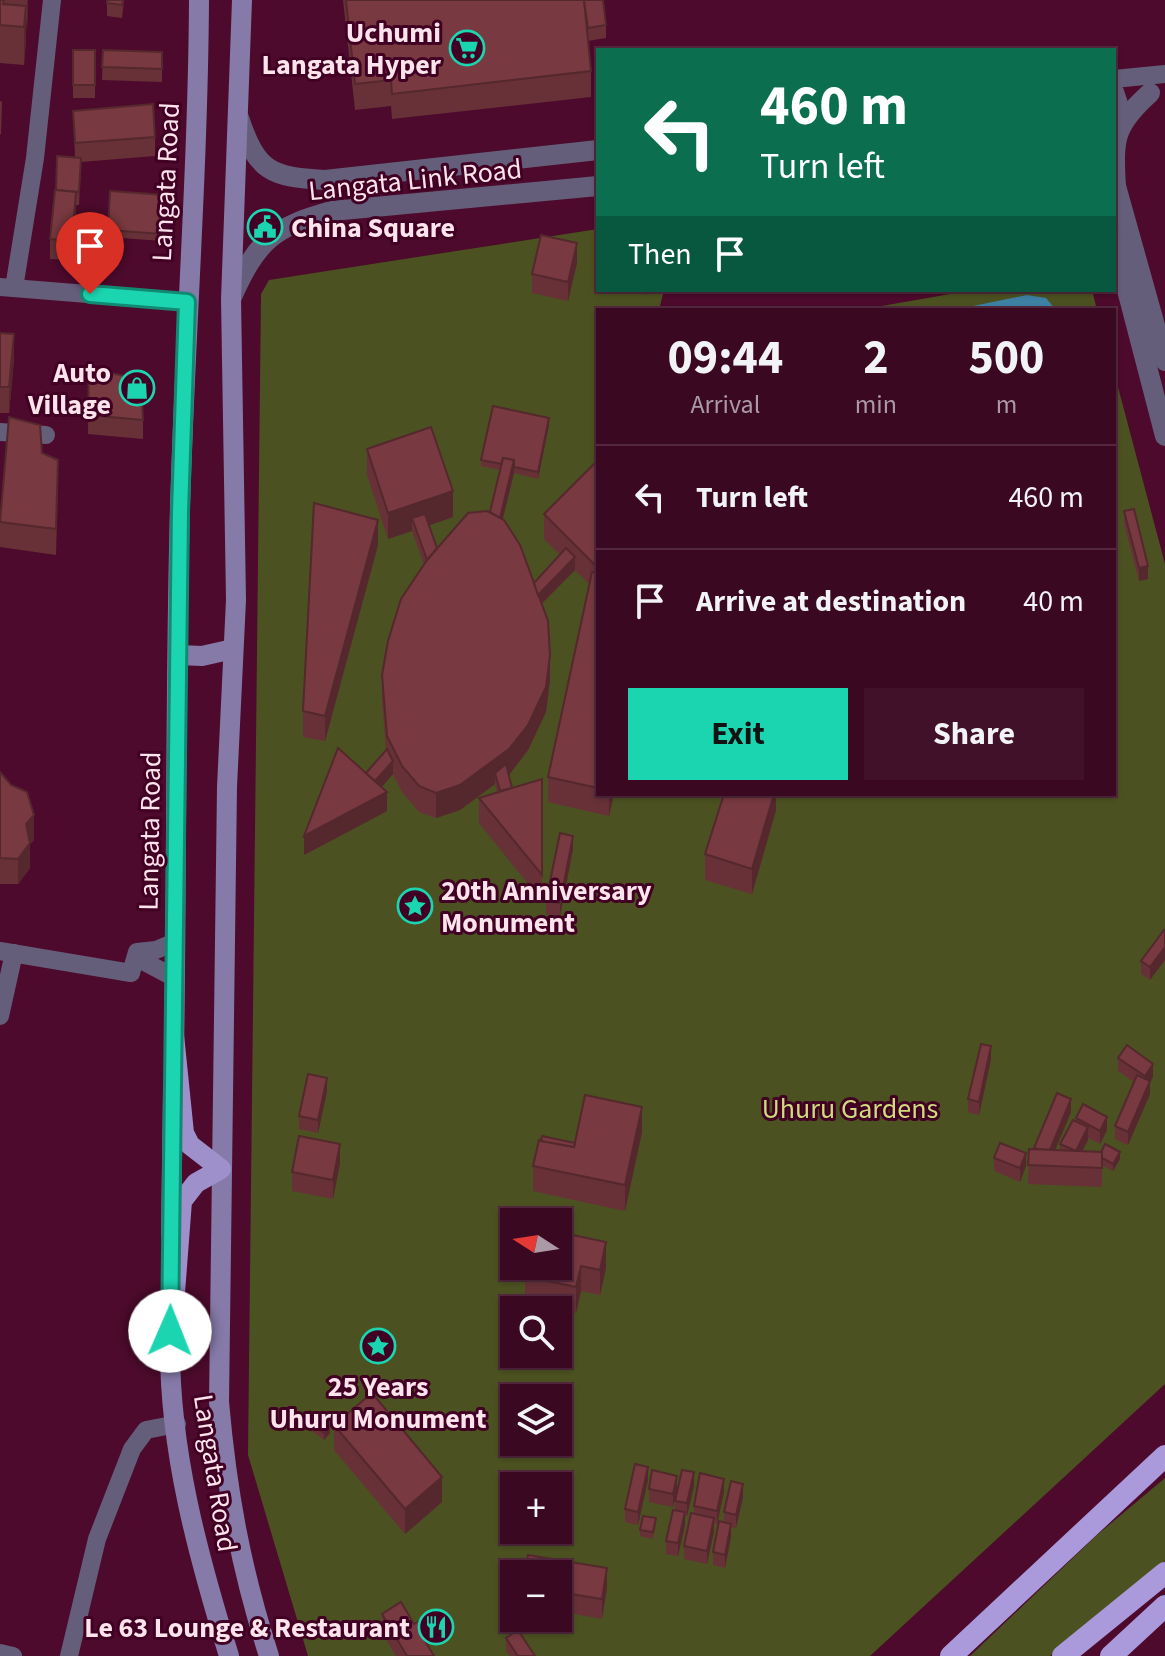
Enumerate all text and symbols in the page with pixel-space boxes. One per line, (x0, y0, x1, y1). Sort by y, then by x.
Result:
place label: Uchumi Langata Hyper (261, 13, 442, 85)
supermarket icon: Uchumi Langata Hyper (448, 29, 486, 67)
text: 460 m (760, 67, 908, 146)
icon: left (628, 80, 732, 184)
street label: Langata Road (142, 102, 190, 263)
text: Turn left (760, 141, 885, 192)
street label: Langata Link Road (306, 149, 524, 211)
public building icon: China Square (246, 208, 284, 246)
place label: China Square (291, 208, 455, 248)
pin (56, 212, 124, 294)
icon: arrive (68, 224, 112, 268)
icon: arrive (708, 232, 752, 276)
text: Then (628, 233, 692, 276)
text: 09:44 (667, 324, 783, 392)
text: 2 (863, 324, 889, 392)
text: 500 (968, 324, 1044, 392)
place label: Auto Village (27, 353, 111, 425)
shop icon: Auto Village (118, 369, 156, 407)
text: Arrival (690, 386, 760, 423)
text: min (855, 386, 897, 423)
text: m (996, 386, 1017, 423)
icon: left (628, 475, 672, 519)
text: Turn left (696, 476, 808, 519)
text: 460 m (1008, 476, 1084, 519)
icon: arrive (628, 579, 672, 623)
text: Arrive at destination (696, 580, 966, 623)
text: 40 m (1023, 580, 1084, 623)
button: Exit (628, 688, 848, 780)
button: Share (864, 688, 1084, 780)
street label: Langata Road (129, 751, 171, 911)
place label: 20th Anniversary Monument (441, 871, 652, 943)
place icon: 20th Anniversary Monument (396, 887, 434, 925)
park label: Uhuru Gardens (762, 1089, 938, 1129)
north arrow (500, 1208, 572, 1280)
map controls (500, 1208, 572, 1632)
position arrow (128, 1289, 212, 1373)
button: search (500, 1296, 572, 1368)
place icon: 25 Years Uhuru Monument (359, 1327, 397, 1365)
place label: 25 Years Uhuru Monument (269, 1367, 487, 1439)
button: layers (500, 1384, 572, 1456)
street label: Langata Road (183, 1391, 247, 1555)
button: + (500, 1472, 572, 1544)
button: − (500, 1560, 572, 1632)
place label: Le 63 Lounge & Restaurant (84, 1608, 410, 1648)
restaurant icon: Le 63 Lounge & Restaurant (417, 1608, 455, 1646)

